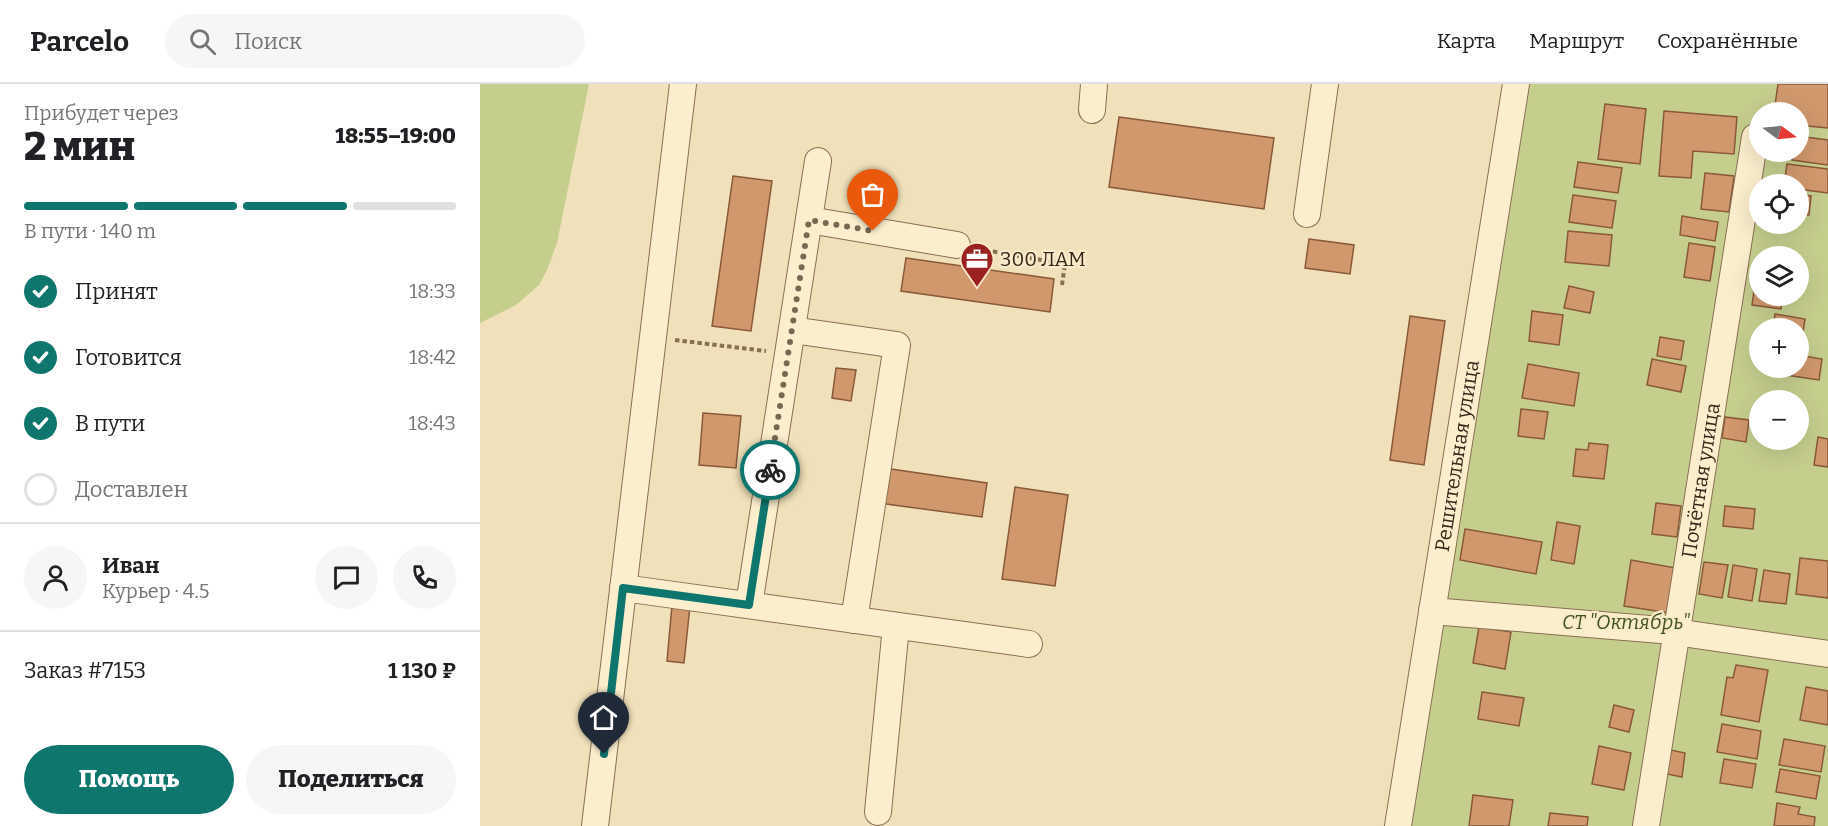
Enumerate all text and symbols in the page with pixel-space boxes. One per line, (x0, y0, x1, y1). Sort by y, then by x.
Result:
search box (165, 14, 585, 68)
text: Parcelo (30, 25, 129, 58)
icon: search (186, 25, 219, 58)
text: Поиск (234, 28, 302, 55)
text: Карта (1437, 28, 1496, 54)
text: Маршрут (1529, 28, 1624, 54)
text: Сохранённые (1657, 28, 1798, 54)
text: Прибудет через (24, 101, 179, 125)
north arrow (1749, 102, 1809, 162)
map controls (1749, 102, 1809, 450)
text: 18:55–19:00 (335, 122, 456, 149)
text: 2 мин (24, 124, 135, 170)
pin (847, 169, 898, 231)
button: locate (1749, 174, 1809, 234)
icon: bag (856, 178, 889, 211)
text: В пути · 140 m (24, 219, 156, 243)
office icon: 300 ЛАМ (959, 241, 995, 288)
button: layers (1749, 246, 1809, 306)
place label: 300 ЛАМ (1000, 247, 1086, 271)
icon: check (24, 275, 57, 308)
text: Принят (75, 278, 158, 305)
text: 18:33 (409, 279, 456, 303)
button: + (1749, 318, 1809, 378)
icon: check (24, 341, 57, 374)
text: Готовится (75, 344, 182, 371)
text: 18:42 (409, 345, 456, 369)
street label: Решительная улица (1430, 358, 1484, 553)
button: − (1749, 390, 1809, 450)
street label: Почётная улица (1677, 401, 1725, 560)
icon: check (24, 407, 57, 440)
text: В пути (75, 410, 145, 437)
text: 18:43 (409, 411, 456, 435)
courier (740, 440, 800, 500)
icon: bike (754, 454, 787, 487)
text: Доставлен (75, 476, 188, 503)
button: person (24, 546, 87, 609)
button: chat (315, 546, 378, 609)
button: phone (393, 546, 456, 609)
text: Иван (102, 552, 160, 579)
text: Курьер · 4.5 (102, 579, 209, 603)
park label: СТ "Октябрь" (1562, 610, 1690, 634)
text: Заказ #7153 (24, 657, 146, 684)
text: 1 130 ₽ (388, 657, 456, 684)
pin (578, 692, 629, 754)
icon: home (587, 701, 620, 734)
button: Помощь (24, 745, 234, 814)
button: Поделиться (246, 745, 456, 814)

